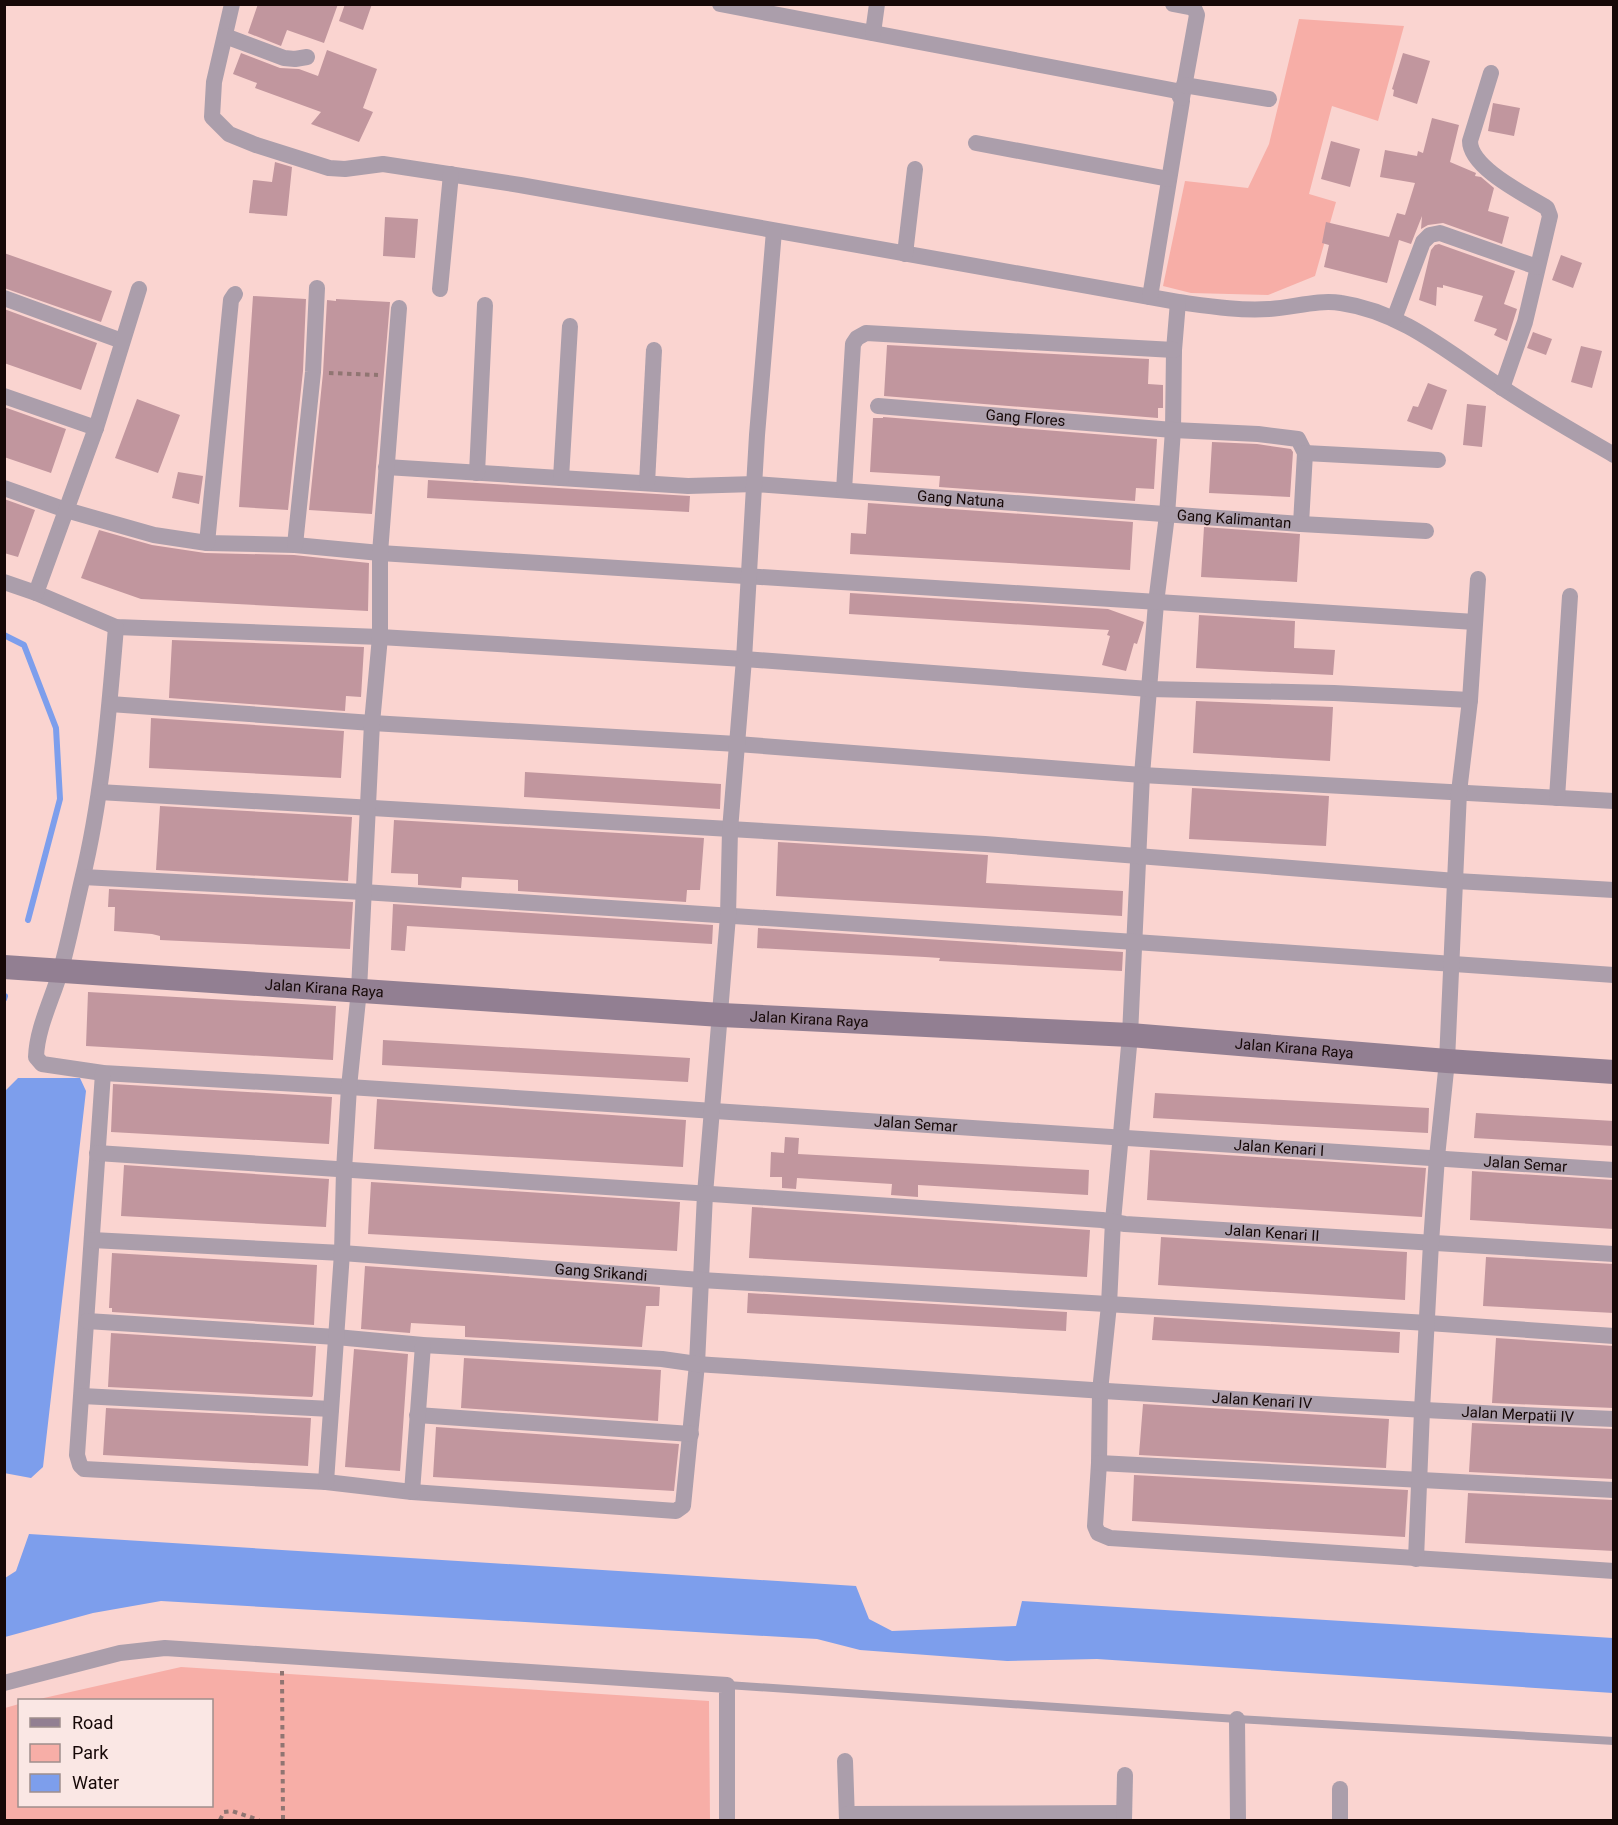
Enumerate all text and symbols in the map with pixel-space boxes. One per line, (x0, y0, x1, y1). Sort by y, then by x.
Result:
street label: Gang Flores (985, 406, 1066, 430)
street label: Gang Natuna (917, 487, 1005, 511)
street label: Gang Kalimantan (1176, 506, 1292, 532)
street label: Jalan Kirana Raya (264, 975, 384, 1001)
street label: Jalan Kirana Raya (749, 1007, 869, 1031)
street label: Jalan Kirana Raya (1234, 1035, 1354, 1062)
street label: Jalan Semar (873, 1112, 958, 1136)
street label: Jalan Kenari I (1233, 1136, 1325, 1160)
street label: Jalan Semar (1483, 1152, 1568, 1176)
street label: Jalan Kenari II (1224, 1221, 1320, 1245)
street label: Gang Srikandi (554, 1260, 648, 1285)
street label: Jalan Kenari IV (1212, 1389, 1313, 1413)
street label: Jalan Merpatii IV (1461, 1403, 1575, 1426)
legend (18, 1699, 213, 1807)
text: Road (72, 1712, 113, 1733)
text: Park (72, 1742, 109, 1763)
text: Water (72, 1772, 119, 1793)

